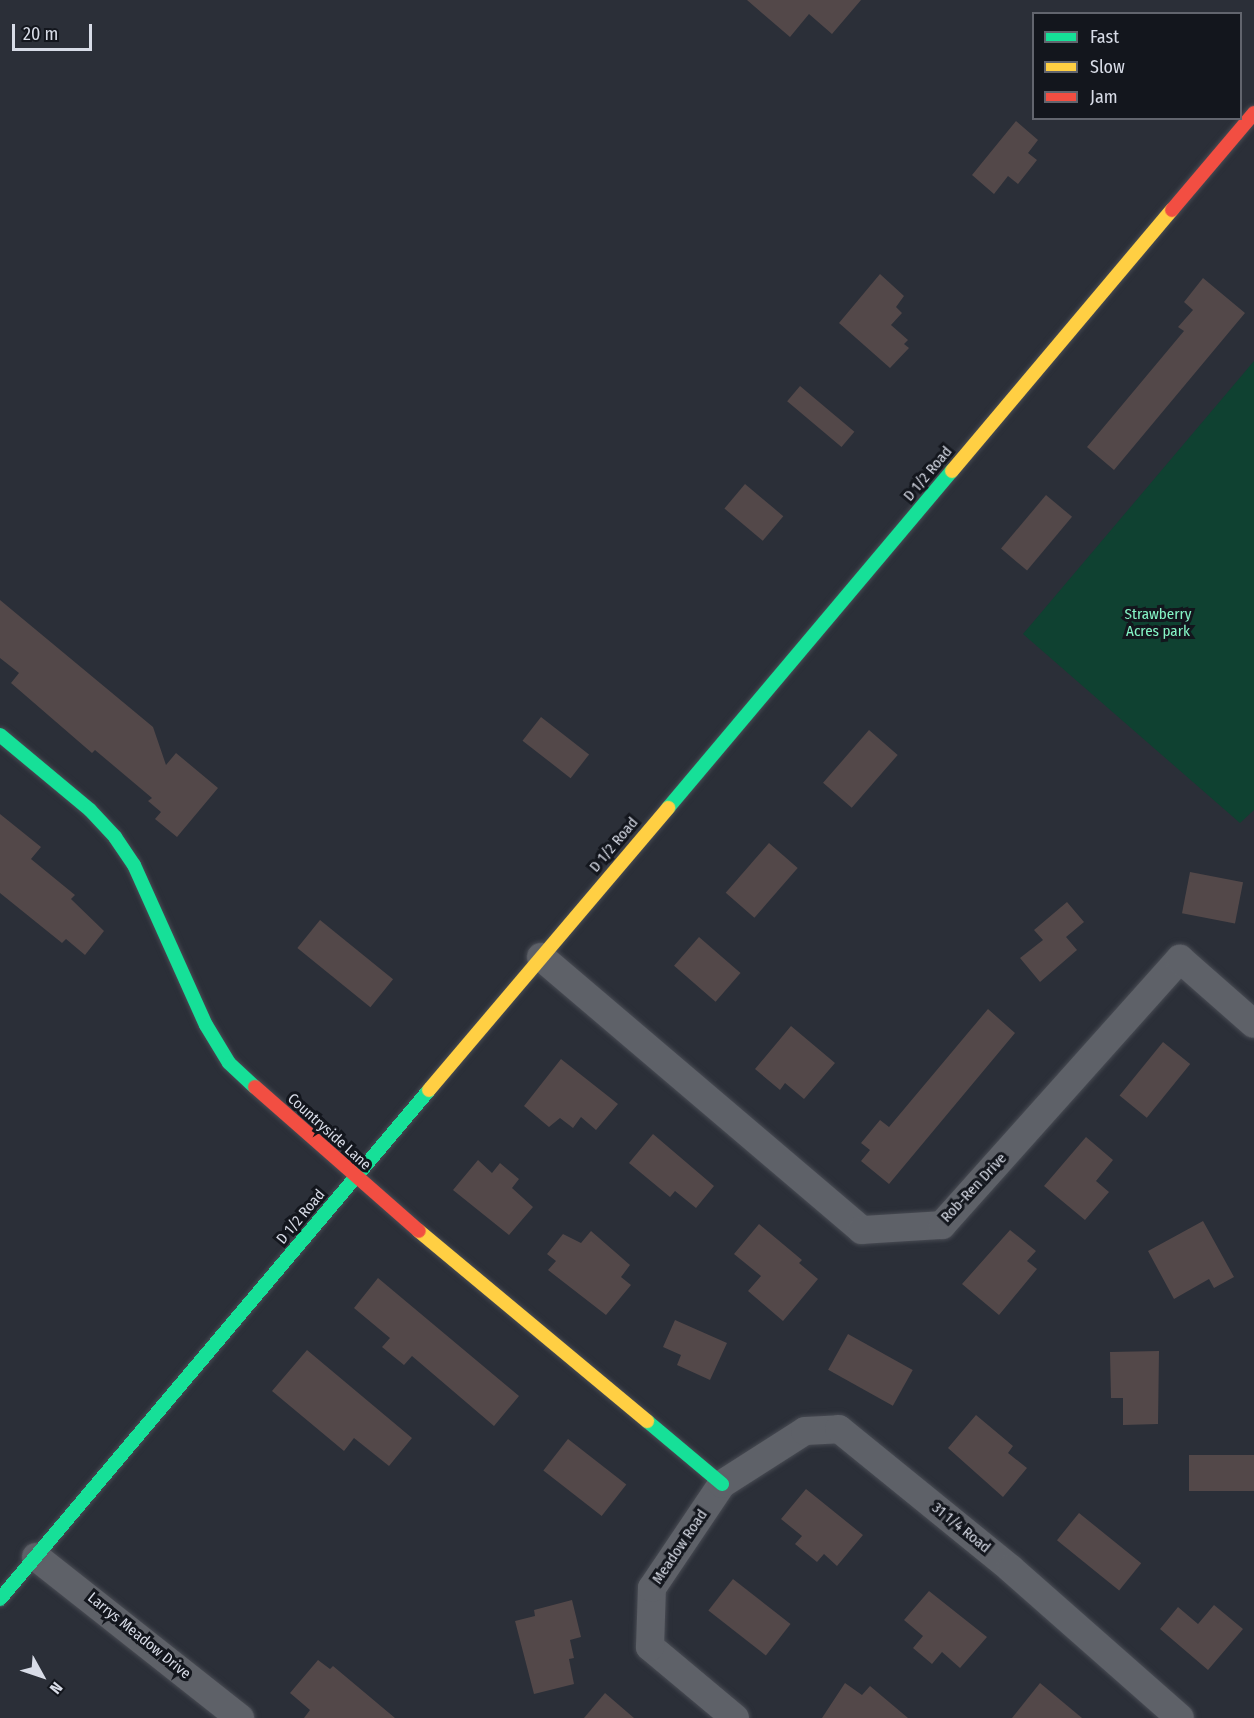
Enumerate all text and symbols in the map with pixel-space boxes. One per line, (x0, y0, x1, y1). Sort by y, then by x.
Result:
scale bar (15, 12, 94, 50)
legend (1032, 12, 1242, 120)
text: 20 m (23, 23, 58, 45)
text: Fast (1090, 26, 1119, 48)
text: Slow (1090, 56, 1125, 78)
text: Jam (1090, 86, 1118, 108)
street label: D 1/2 Road (900, 443, 956, 505)
park label: Strawberry Acres park (1125, 605, 1191, 640)
street label: D 1/2 Road (586, 814, 642, 876)
street label: Countryside Lane (284, 1090, 374, 1174)
street label: Rob-Ren Drive (937, 1150, 1011, 1226)
street label: D 1/2 Road (273, 1186, 329, 1248)
street label: 31 1/4 Road (928, 1499, 994, 1557)
street label: Meadow Road (649, 1506, 711, 1588)
street label: Larrys Meadow Drive (84, 1589, 194, 1683)
north arrow (12, 1646, 72, 1706)
text: N (46, 1678, 67, 1698)

